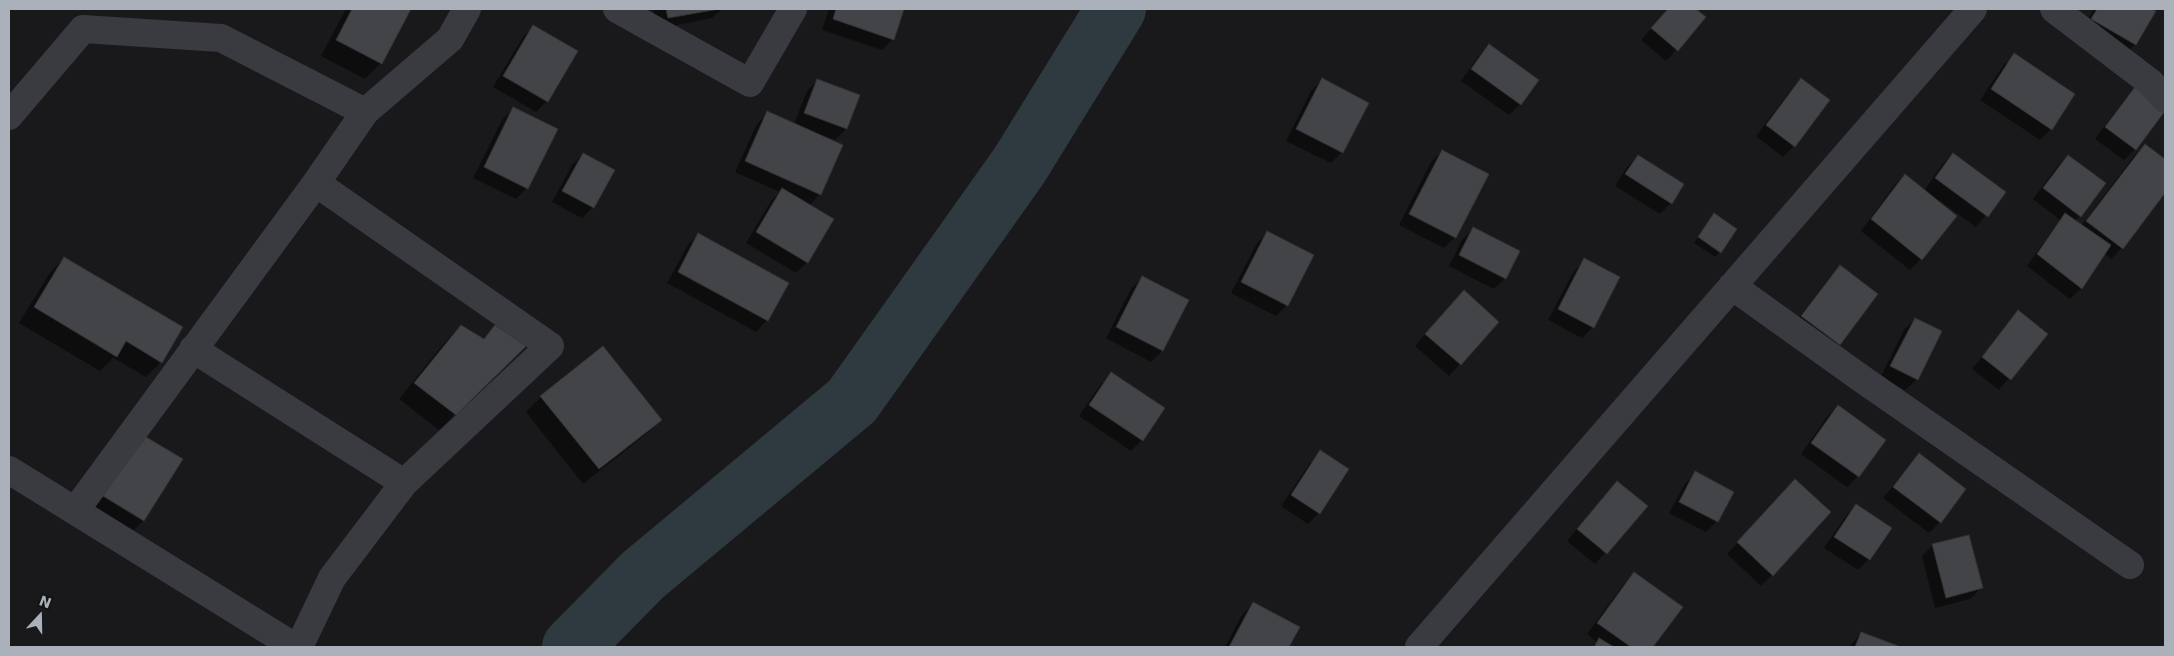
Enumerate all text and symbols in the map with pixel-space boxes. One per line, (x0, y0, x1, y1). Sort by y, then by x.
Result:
north arrow (15, 591, 65, 641)
text: N (37, 592, 54, 612)

